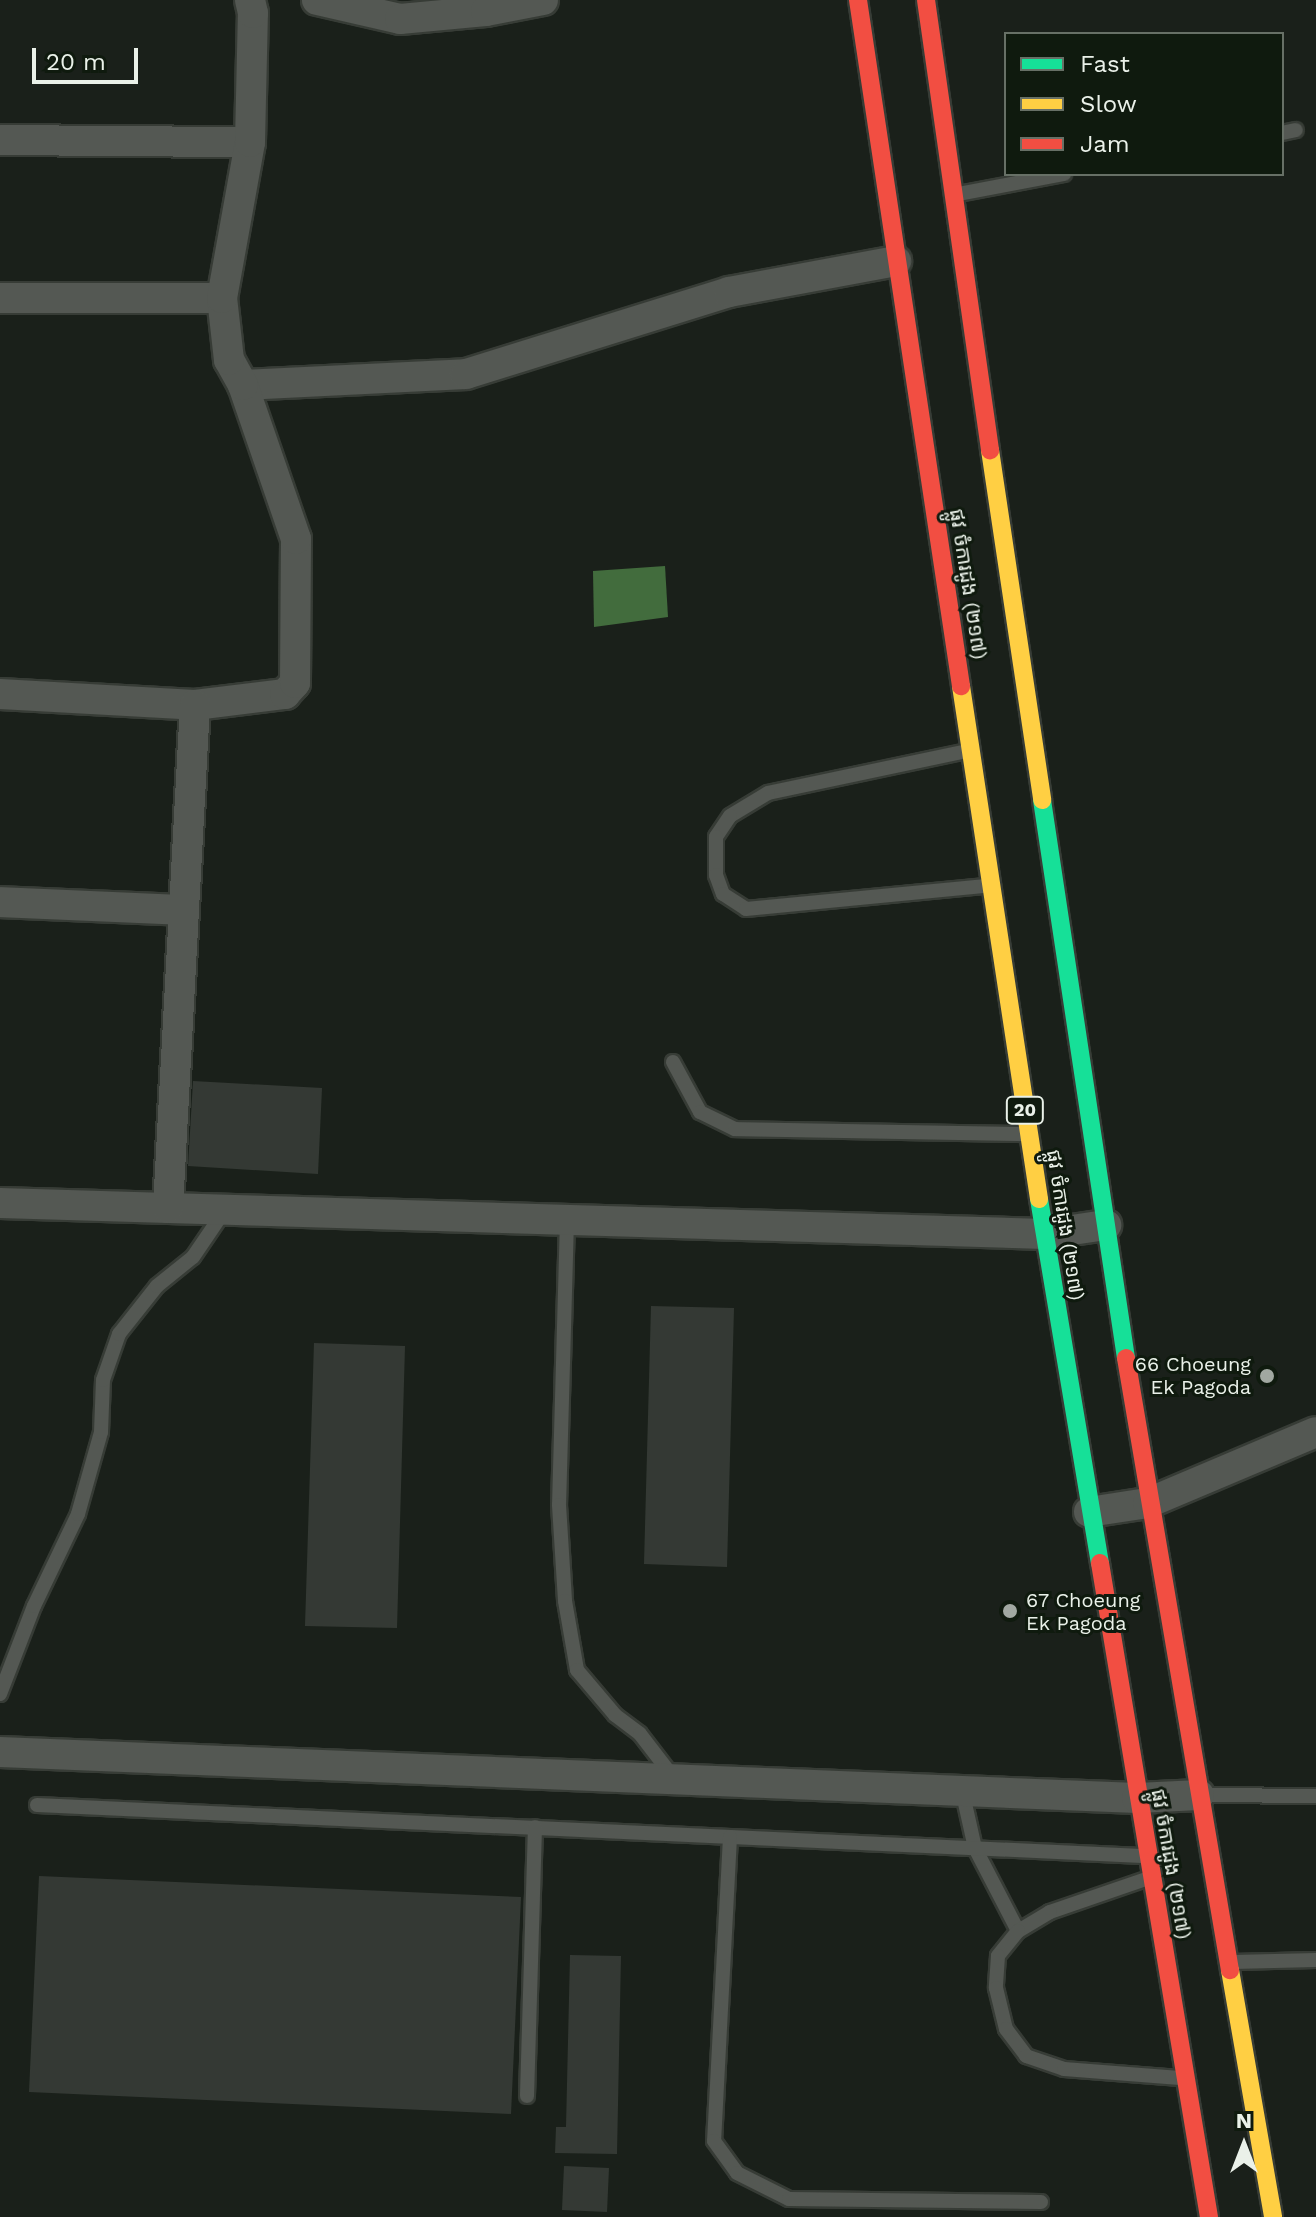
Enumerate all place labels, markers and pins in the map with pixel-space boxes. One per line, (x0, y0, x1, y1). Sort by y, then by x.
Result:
place label: 66 Choeung Ek Pagoda (1135, 1352, 1251, 1399)
marker: 66 Choeung Ek Pagoda (1258, 1367, 1276, 1385)
place label: 67 Choeung Ek Pagoda (1026, 1588, 1141, 1635)
marker: 67 Choeung Ek Pagoda (1001, 1602, 1019, 1620)

